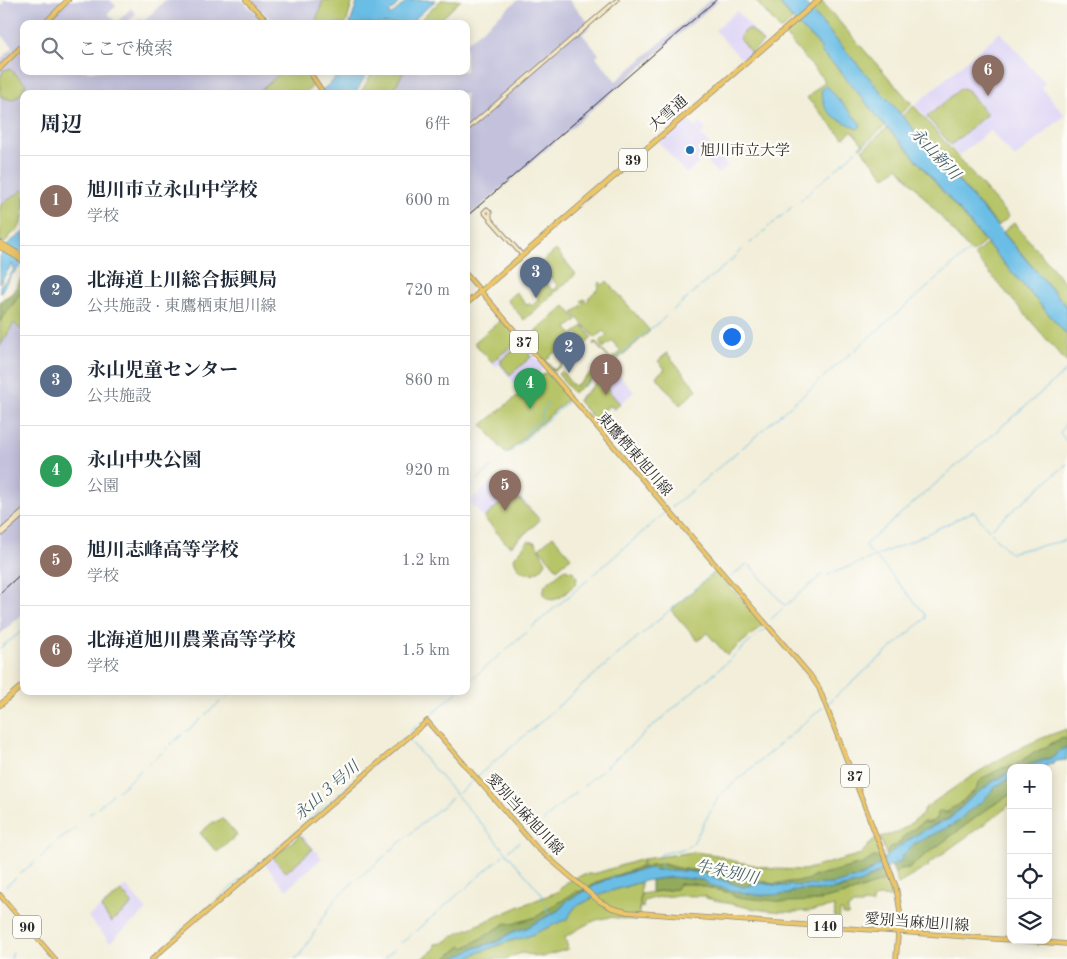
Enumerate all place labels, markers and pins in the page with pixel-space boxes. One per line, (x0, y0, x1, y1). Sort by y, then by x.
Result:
pin: 6 (972, 55, 1004, 96)
place label: 旭川市立大学 (700, 142, 790, 159)
marker: 旭川市立大学 (684, 144, 696, 156)
pin: 3 (520, 257, 552, 298)
pin: 2 (553, 332, 585, 373)
pin: 1 (590, 354, 622, 395)
pin: 4 (514, 368, 546, 409)
pin: 5 (489, 470, 521, 511)

